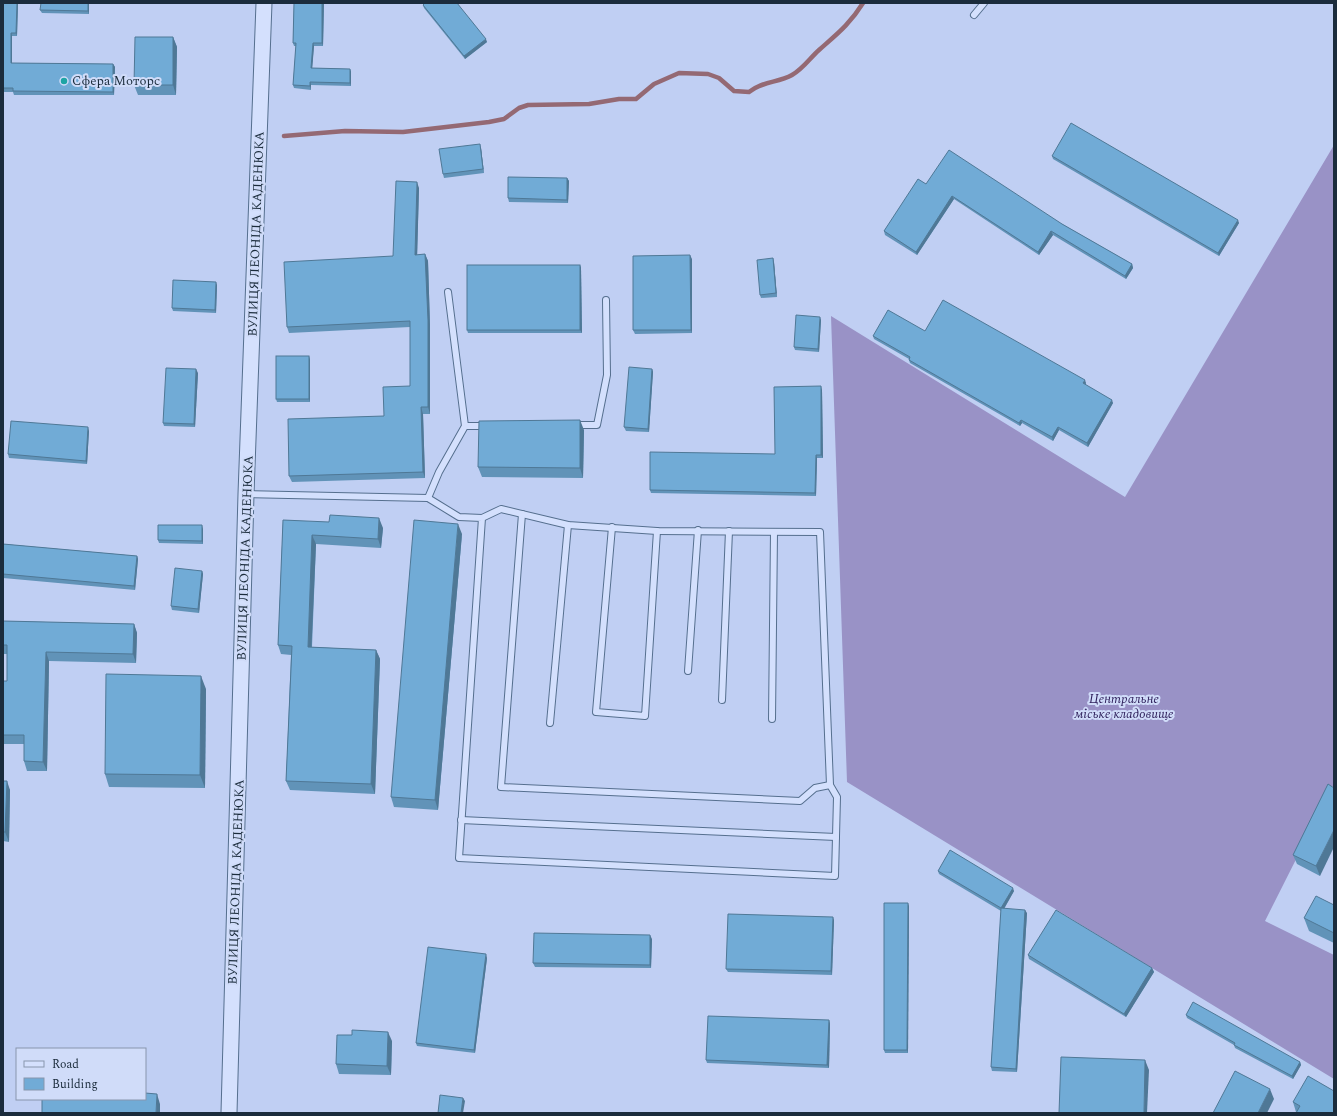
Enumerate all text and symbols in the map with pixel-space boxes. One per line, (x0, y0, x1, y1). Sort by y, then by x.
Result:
place label: Сфера Моторс (72, 71, 160, 91)
marker: Сфера Моторс (59, 76, 69, 86)
street label: ВУЛИЦЯ ЛЕОНІДА КАДЕНЮКА (242, 131, 270, 337)
street label: ВУЛИЦЯ ЛЕОНІДА КАДЕНЮКА (231, 455, 259, 661)
park label: Центральне міське кладовище (1073, 689, 1174, 724)
street label: ВУЛИЦЯ ЛЕОНІДА КАДЕНЮКА (222, 779, 250, 985)
legend (16, 1048, 146, 1100)
text: Road (52, 1055, 79, 1074)
text: Building (52, 1075, 98, 1094)

